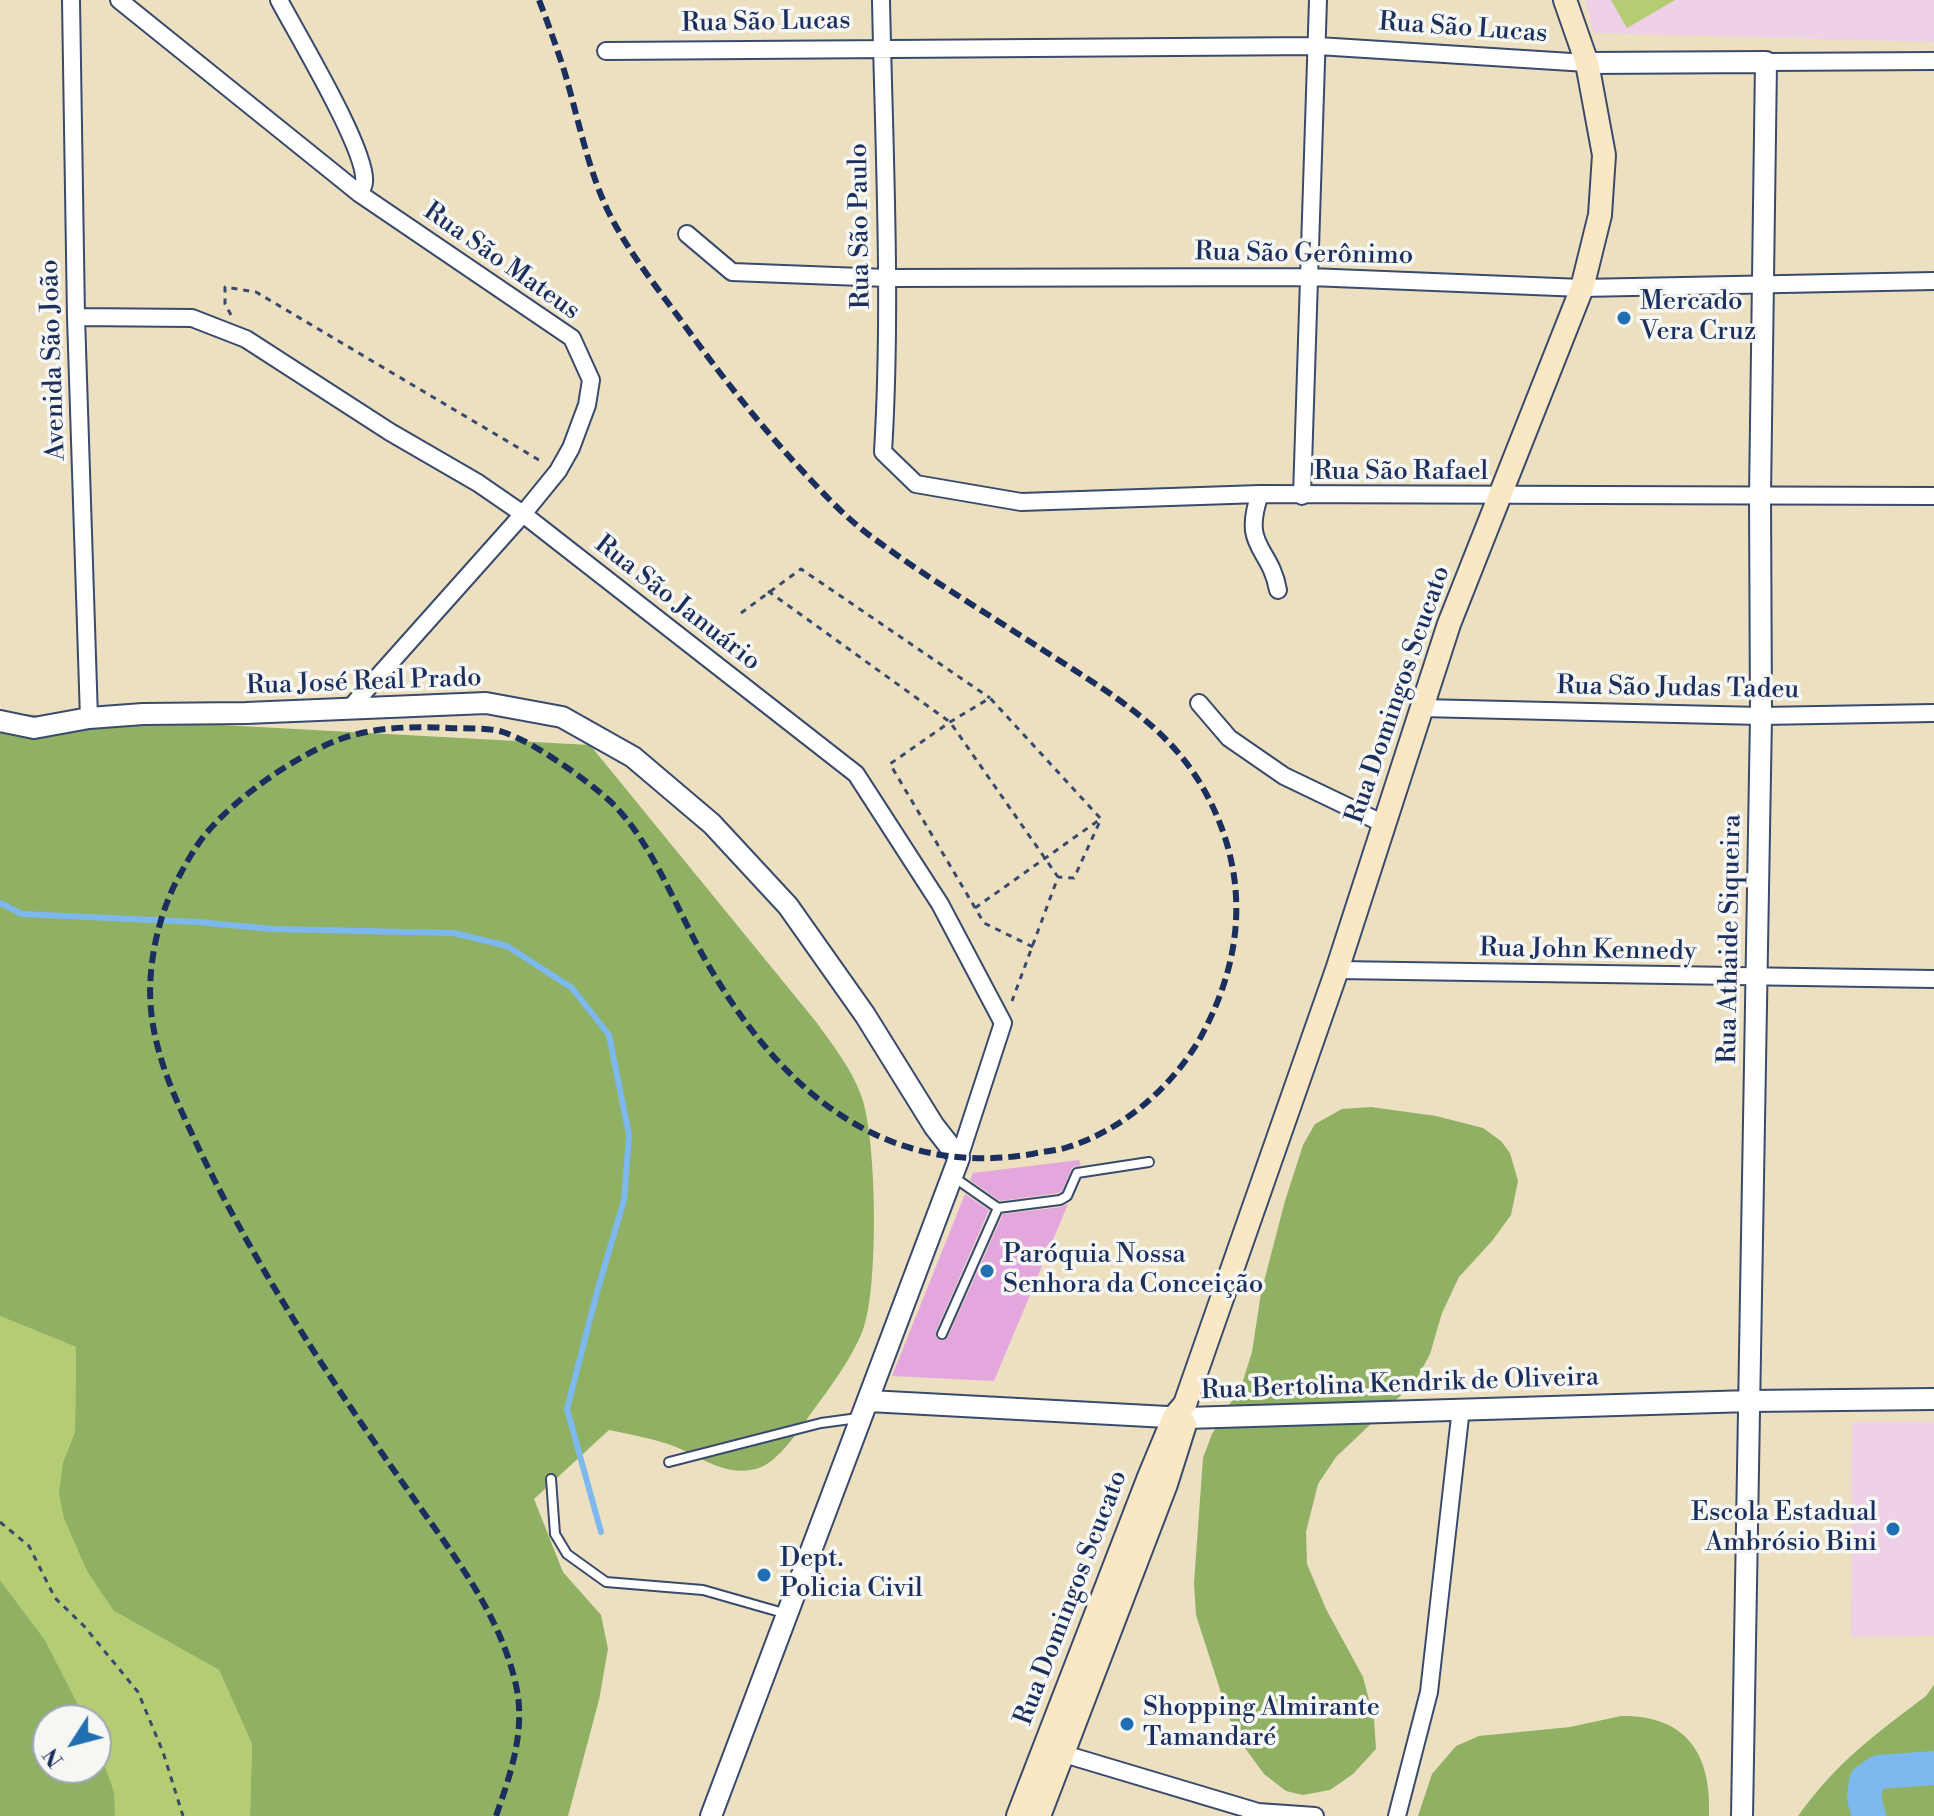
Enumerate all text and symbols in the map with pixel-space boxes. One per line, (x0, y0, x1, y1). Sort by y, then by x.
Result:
street label: Rua São Lucas (681, 6, 851, 40)
street label: Rua São Lucas (1378, 8, 1548, 50)
street label: Rua São Paulo (844, 143, 878, 309)
street label: Rua São Mateus (417, 197, 585, 327)
street label: Rua São Gerônimo (1194, 237, 1414, 273)
street label: Avenida São João (35, 259, 73, 461)
place label: Mercado Vera Cruz (1640, 287, 1756, 348)
marker: Mercado Vera Cruz (1615, 309, 1633, 327)
street label: Rua São Rafael (1314, 457, 1488, 489)
street label: Rua São Januário (588, 530, 766, 678)
street label: Rua Domingos Scucato (1340, 562, 1458, 828)
street label: Rua José Real Prado (246, 663, 482, 703)
street label: Rua São Judas Tadeu (1556, 671, 1800, 707)
street label: Rua Athaide Siqueira (1713, 814, 1749, 1064)
street label: Rua John Kennedy (1479, 934, 1697, 968)
place label: Paróquia Nossa Senhora da Conceição (1003, 1240, 1263, 1302)
marker: Paróquia Nossa Senhora da Conceição (978, 1262, 996, 1280)
street label: Rua Bertolina Kendrik de Oliveira (1200, 1362, 1600, 1408)
street label: Rua Domingos Scucato (1009, 1466, 1135, 1730)
place label: Escola Estadual Ambrósio Bini (1691, 1498, 1877, 1560)
marker: Escola Estadual Ambrósio Bini (1884, 1520, 1902, 1538)
place label: Dept. Policia Civil (780, 1544, 923, 1606)
marker: Dept. Policia Civil (755, 1566, 773, 1584)
place label: Shopping Almirante Tamandaré (1143, 1693, 1380, 1754)
north arrow (32, 1704, 112, 1784)
marker: Shopping Almirante Tamandaré (1118, 1715, 1136, 1733)
text: N (38, 1742, 70, 1772)

